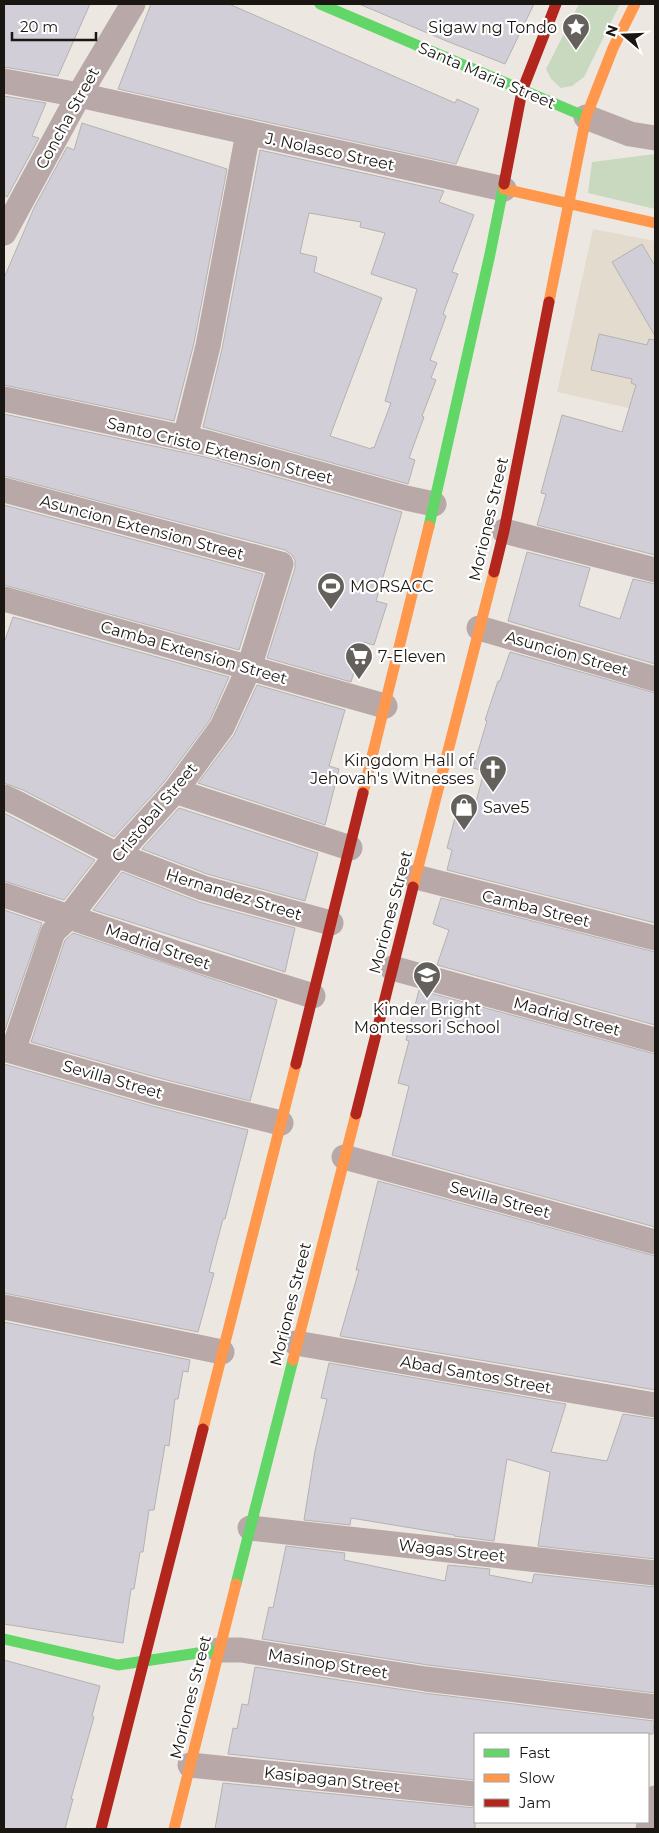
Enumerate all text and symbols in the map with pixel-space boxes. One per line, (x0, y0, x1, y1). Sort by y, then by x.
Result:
scale bar (12, 10, 96, 42)
north arrow (599, 10, 649, 60)
place icon: Sigaw ng Tondo (561, 12, 591, 51)
text: 20 m (20, 17, 58, 36)
place label: Sigaw ng Tondo (428, 18, 557, 37)
text: N (601, 22, 622, 39)
street label: Santa Maria Street (415, 38, 559, 113)
street label: Concha Street (32, 64, 104, 173)
street label: J. Nolasco Street (263, 128, 397, 175)
street label: Santo Cristo Extension Street (105, 413, 335, 488)
street label: Moriones Street (465, 455, 512, 583)
street label: Asuncion Extension Street (38, 491, 246, 564)
sports icon: MORSACC (316, 571, 346, 610)
place label: MORSACC (350, 577, 434, 596)
street label: Camba Extension Street (98, 617, 290, 688)
street label: Asuncion Street (503, 627, 631, 680)
supermarket icon: 7-Eleven (344, 641, 374, 680)
place label: 7-Eleven (378, 647, 446, 666)
place label: Kingdom Hall of Jehovah's Witnesses (309, 751, 475, 788)
church icon: Kingdom Hall of Jehovah's Witnesses (478, 754, 508, 793)
street label: Cristobal Street (108, 759, 202, 866)
shop icon: Save5 (449, 792, 479, 831)
place label: Save5 (483, 798, 529, 817)
street label: Moriones Street (365, 848, 416, 976)
street label: Hernandez Street (164, 865, 305, 924)
street label: Camba Street (480, 886, 592, 931)
street label: Madrid Street (103, 920, 213, 973)
school or university icon: Kinder Bright Montessori School (412, 960, 442, 999)
street label: Madrid Street (511, 993, 623, 1040)
place label: Kinder Bright Montessori School (354, 1000, 500, 1037)
street label: Sevilla Street (61, 1056, 165, 1103)
street label: Sevilla Street (448, 1177, 553, 1222)
street label: Moriones Street (266, 1240, 315, 1368)
street label: Abad Santos Street (399, 1352, 554, 1397)
street label: Wagas Street (398, 1535, 507, 1566)
street label: Moriones Street (166, 1633, 215, 1761)
street label: Masinop Street (267, 1645, 390, 1682)
legend (474, 1733, 649, 1823)
text: Fast (519, 1743, 550, 1762)
street label: Kasipagan Street (263, 1763, 401, 1796)
text: Slow (519, 1768, 555, 1787)
text: Jam (518, 1793, 551, 1812)

